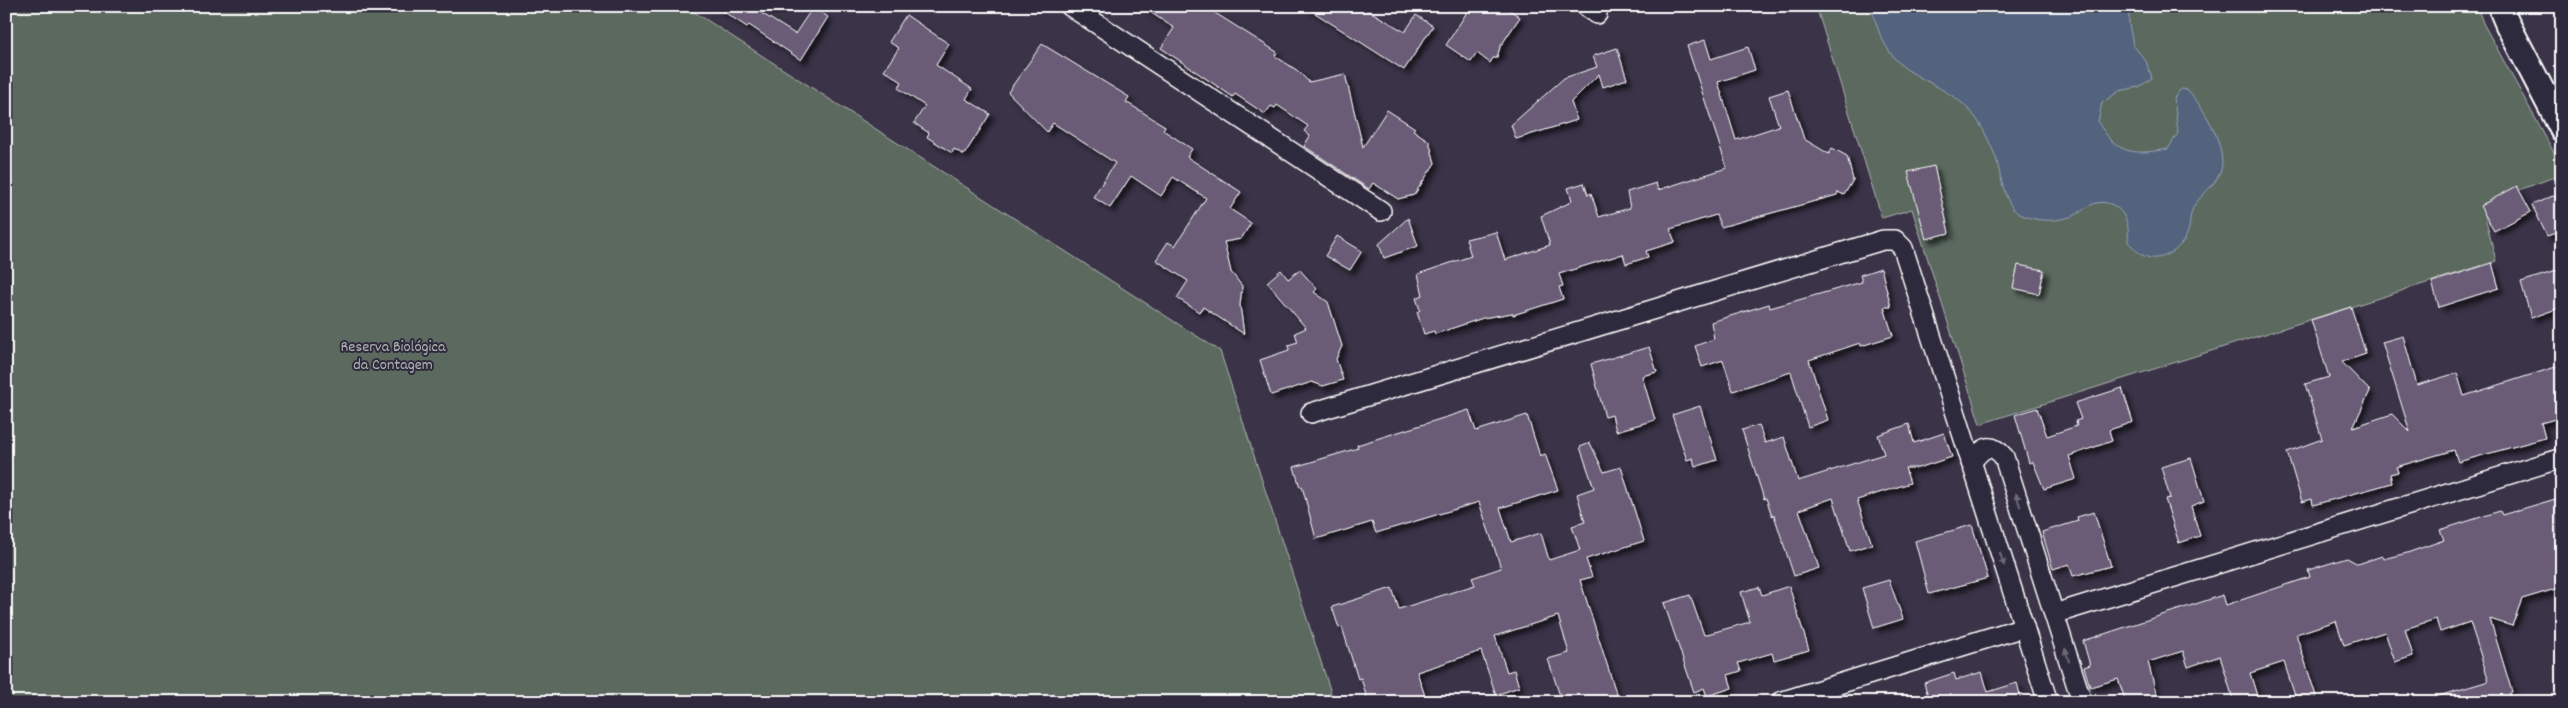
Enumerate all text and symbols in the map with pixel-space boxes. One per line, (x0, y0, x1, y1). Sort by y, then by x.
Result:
park label: Reserva Biológica da Contagem (341, 336, 446, 377)
one-way arrow (2014, 493, 2021, 508)
one-way arrow (1999, 552, 2006, 567)
one-way arrow (2063, 648, 2071, 663)

